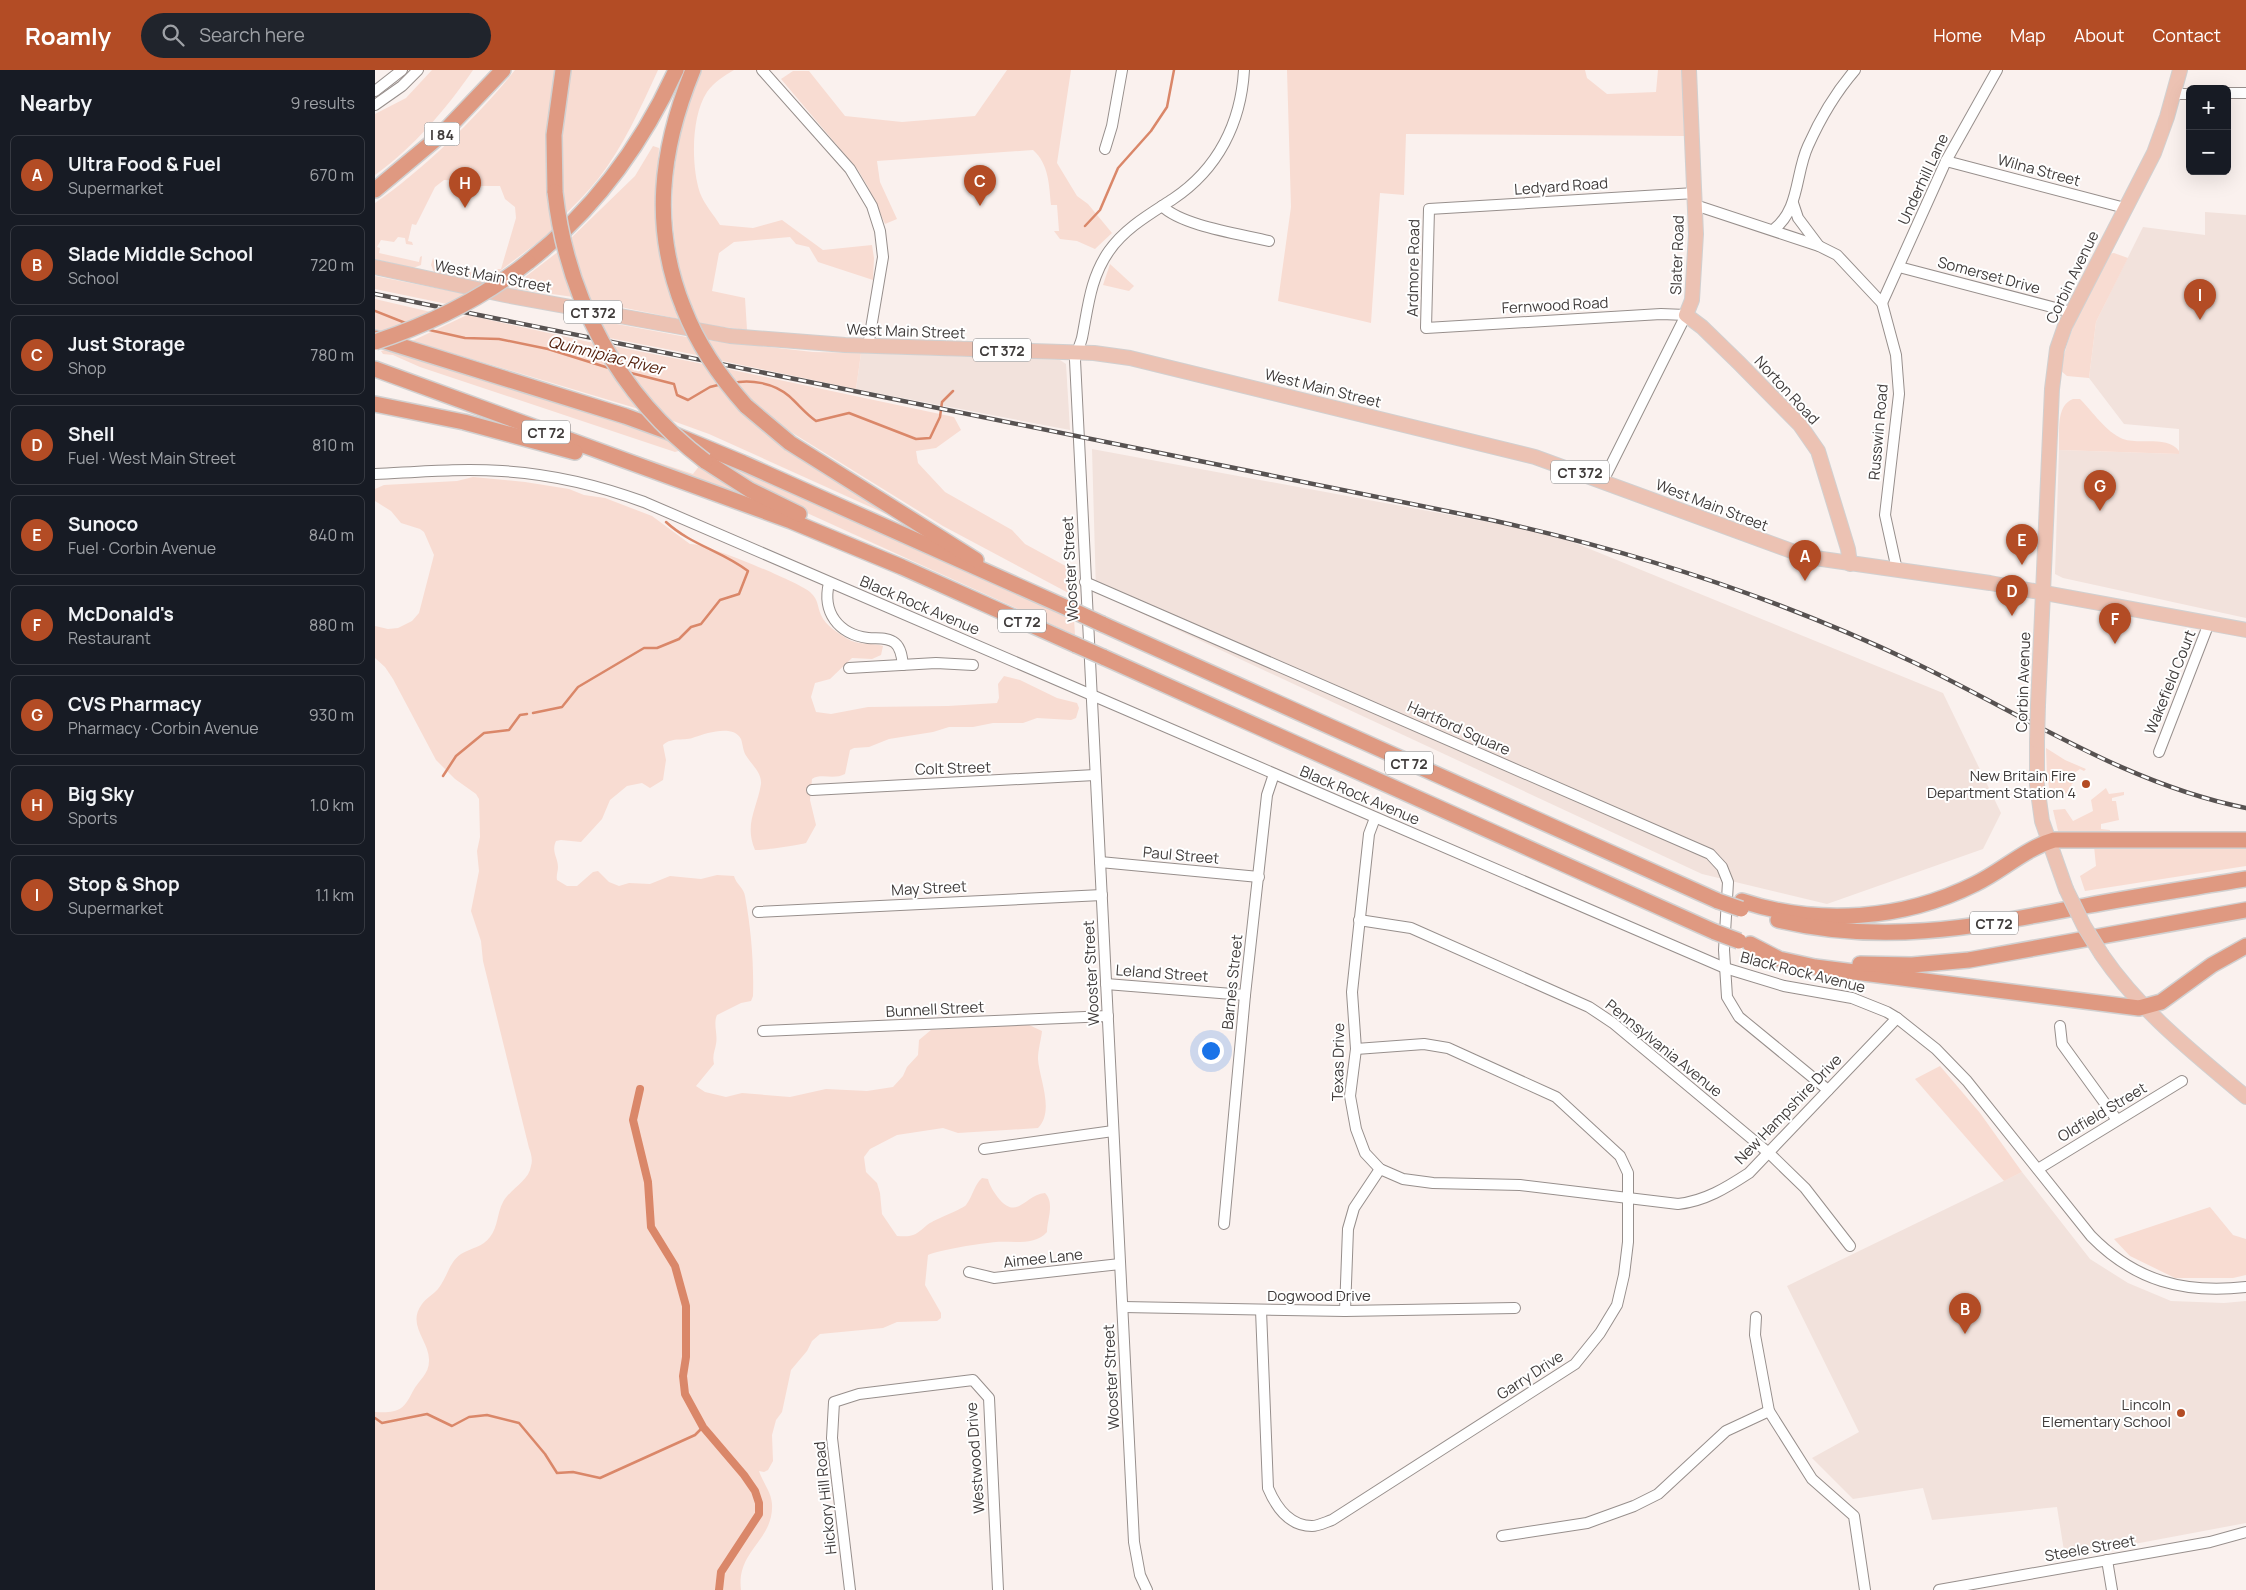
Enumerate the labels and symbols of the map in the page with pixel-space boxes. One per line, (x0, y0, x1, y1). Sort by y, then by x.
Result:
road number: I 84 (425, 122, 459, 146)
street label: Underhill Lane (1893, 130, 1953, 228)
street label: Wilna Street (1995, 149, 2083, 191)
pin: C (964, 165, 996, 206)
pin: H (449, 167, 481, 208)
street label: Ledyard Road (1513, 172, 1609, 200)
street label: Slater Road (1665, 215, 1689, 295)
street label: Ardmore Road (1402, 219, 1424, 317)
street label: Corbin Avenue (2040, 227, 2104, 327)
street label: Somerset Drive (1935, 251, 2043, 299)
street label: West Main Street (432, 254, 554, 298)
pin: I (2184, 279, 2216, 320)
street label: Fernwood Road (1501, 292, 1609, 318)
road number: CT 372 (564, 300, 622, 323)
street label: West Main Street (846, 318, 966, 344)
water label: Quinnipiac River (546, 330, 668, 381)
road number: CT 372 (973, 338, 1031, 362)
street label: Norton Road (1750, 351, 1824, 429)
street label: West Main Street (1263, 363, 1383, 413)
street label: Russwin Road (1863, 383, 1893, 481)
road number: CT 72 (522, 421, 570, 444)
road number: CT 372 (1551, 461, 1609, 484)
pin: G (2084, 470, 2116, 511)
street label: West Main Street (1653, 474, 1771, 536)
street label: Wooster Street (1057, 516, 1083, 622)
pin: E (2006, 524, 2038, 565)
pin: A (1789, 540, 1821, 581)
street label: Black Rock Avenue (857, 570, 983, 640)
pin: D (1996, 575, 2028, 616)
pin: F (2099, 603, 2131, 644)
road number: CT 72 (998, 610, 1046, 632)
street label: Wakefield Court (2139, 627, 2201, 737)
street label: Corbin Avenue (2011, 631, 2035, 733)
street label: Hartford Square (1404, 696, 1514, 760)
road number: CT 72 (1385, 751, 1433, 774)
street label: Colt Street (915, 756, 991, 780)
street label: Black Rock Avenue (1297, 760, 1423, 830)
place label: New Britain Fire Department Station 4 (1927, 765, 2076, 803)
marker: New Britain Fire Department Station 4 (2080, 778, 2092, 790)
street label: Paul Street (1142, 841, 1220, 869)
street label: May Street (891, 876, 967, 900)
road number: CT 72 (1970, 911, 2018, 934)
street label: Wooster Street (1078, 920, 1104, 1026)
street label: Barnes Street (1217, 933, 1247, 1031)
street label: Black Rock Avenue (1738, 946, 1868, 998)
street label: Leland Street (1115, 959, 1209, 987)
street label: Pennsylvania Avenue (1601, 994, 1727, 1102)
street label: Bunnell Street (885, 996, 985, 1022)
street label: Texas Drive (1327, 1023, 1349, 1101)
your location (1198, 1038, 1224, 1064)
street label: New Hampshire Drive (1730, 1049, 1846, 1169)
street label: Oldfield Street (2054, 1077, 2150, 1147)
street label: Aimee Lane (1002, 1243, 1084, 1273)
street label: Dogwood Drive (1267, 1285, 1371, 1306)
pin: B (1949, 1293, 1981, 1334)
street label: Wooster Street (1098, 1324, 1124, 1430)
street label: Garry Drive (1493, 1345, 1568, 1404)
place label: Lincoln Elementary School (2042, 1394, 2171, 1432)
street label: Westwood Drive (961, 1401, 989, 1514)
marker: Lincoln Elementary School (2175, 1407, 2187, 1419)
street label: Hickory Hill Road (809, 1440, 841, 1556)
street label: Steele Street (2043, 1530, 2137, 1566)

